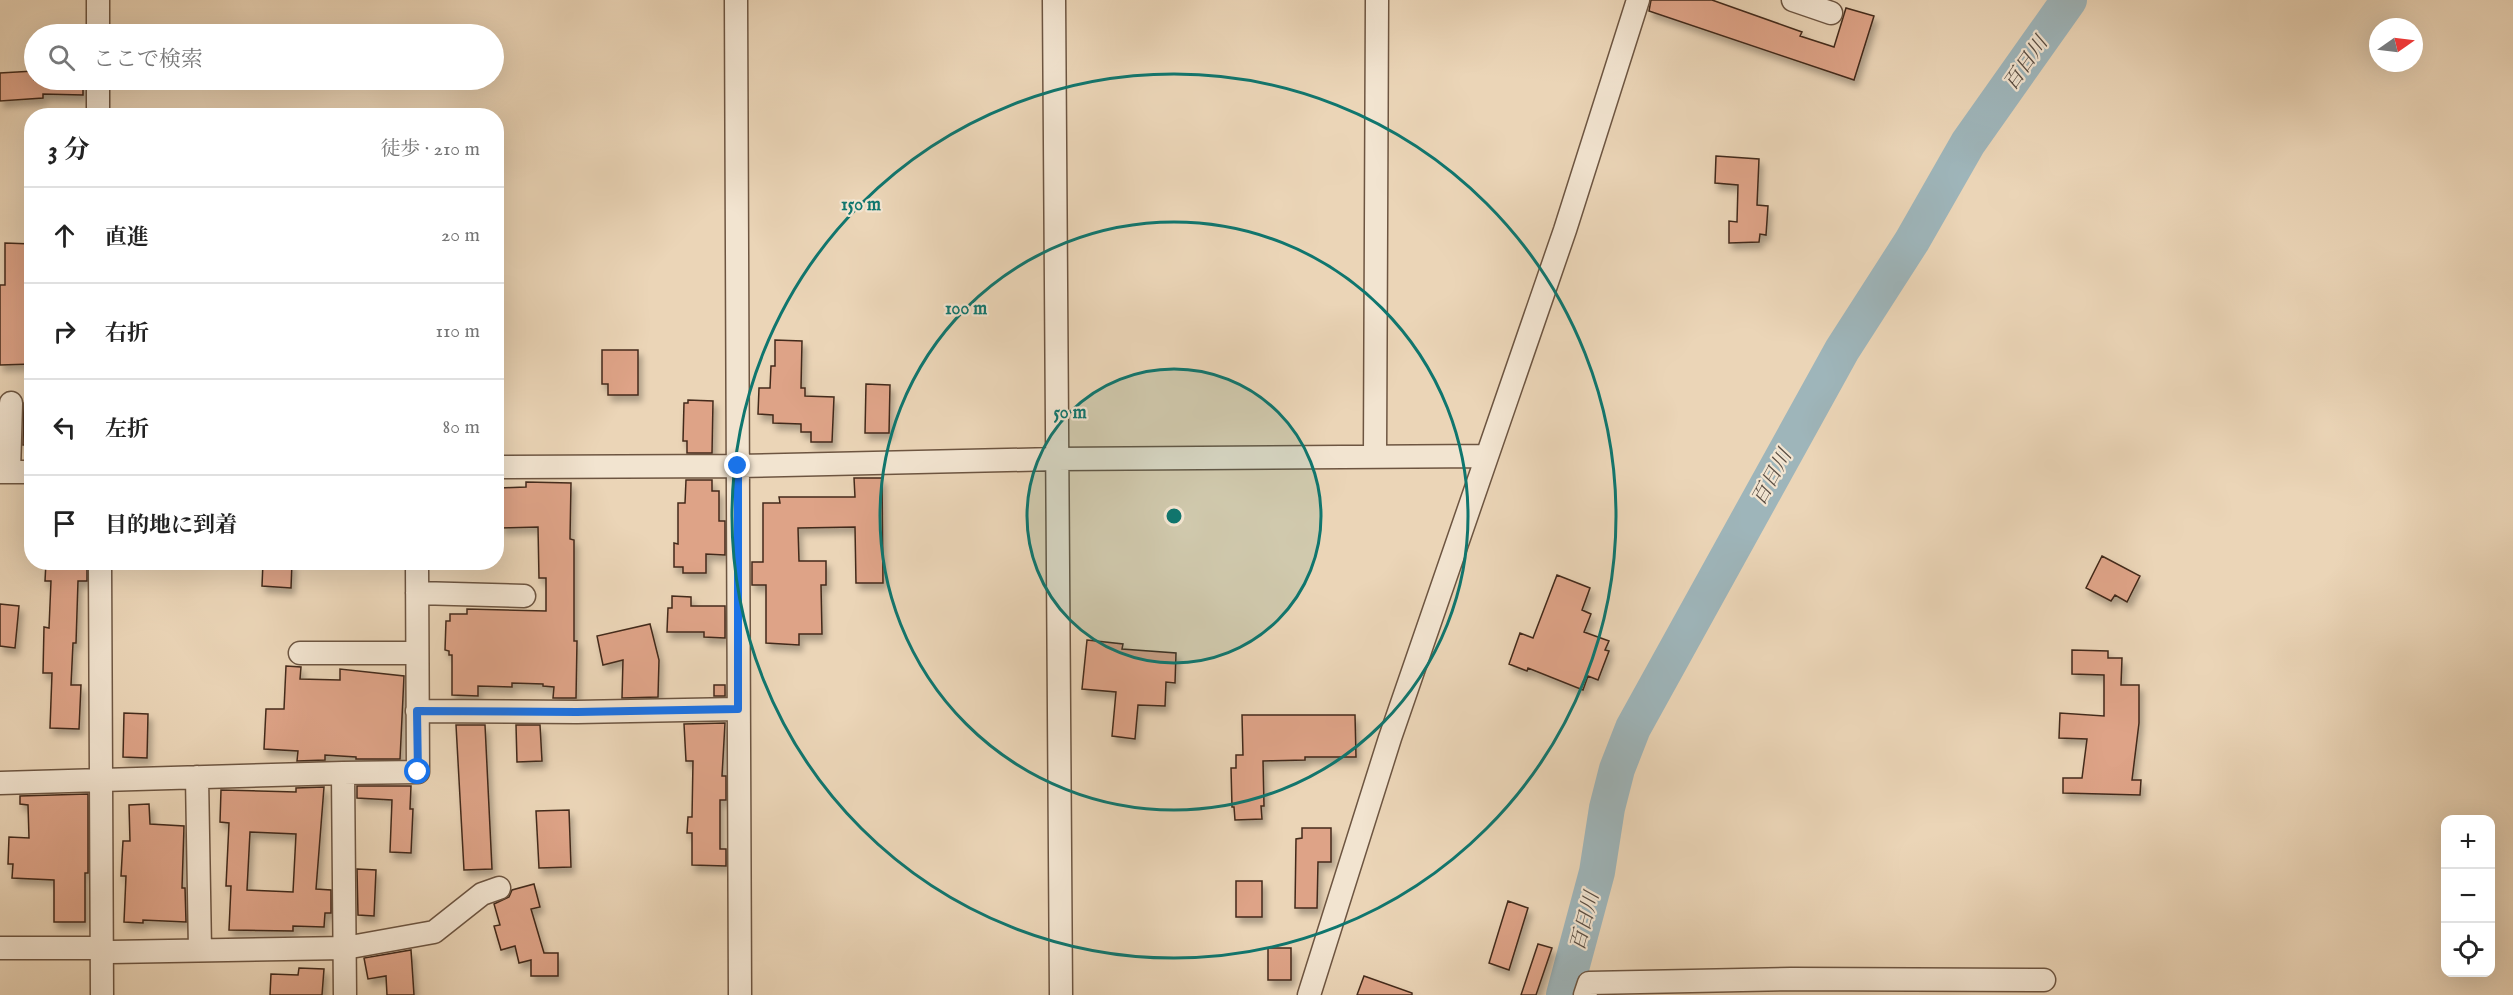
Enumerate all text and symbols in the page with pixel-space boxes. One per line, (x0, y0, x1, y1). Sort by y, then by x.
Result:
north arrow (2369, 18, 2423, 72)
search box (24, 24, 504, 90)
water label: 百日川 (1999, 30, 2055, 96)
icon: search (45, 41, 78, 74)
text: ここで検索 (93, 46, 203, 74)
text: 3 分 (48, 134, 89, 167)
text: 徒歩 · 210 m (380, 137, 480, 162)
text: 150 m (841, 194, 881, 217)
icon: ahead (48, 219, 81, 252)
text: 20 m (441, 223, 480, 248)
text: 直進 (105, 224, 149, 252)
text: 100 m (945, 298, 987, 321)
icon: right (48, 315, 81, 348)
text: 110 m (436, 319, 480, 344)
text: 右折 (105, 320, 149, 348)
text: 50 m (1053, 402, 1087, 425)
icon: left (48, 411, 81, 444)
text: 80 m (443, 415, 480, 440)
text: 左折 (105, 416, 149, 444)
water label: 百日川 (1747, 444, 1799, 510)
route end (724, 452, 750, 478)
centre of rings (1164, 506, 1184, 526)
icon: arrive (48, 507, 81, 540)
text: 目的地に到着 (105, 512, 237, 540)
route start (404, 758, 430, 784)
map controls (2441, 815, 2495, 977)
button: + (2441, 815, 2495, 869)
button: − (2441, 869, 2495, 923)
water label: 百日川 (1566, 887, 1606, 954)
button: locate (2441, 923, 2495, 977)

